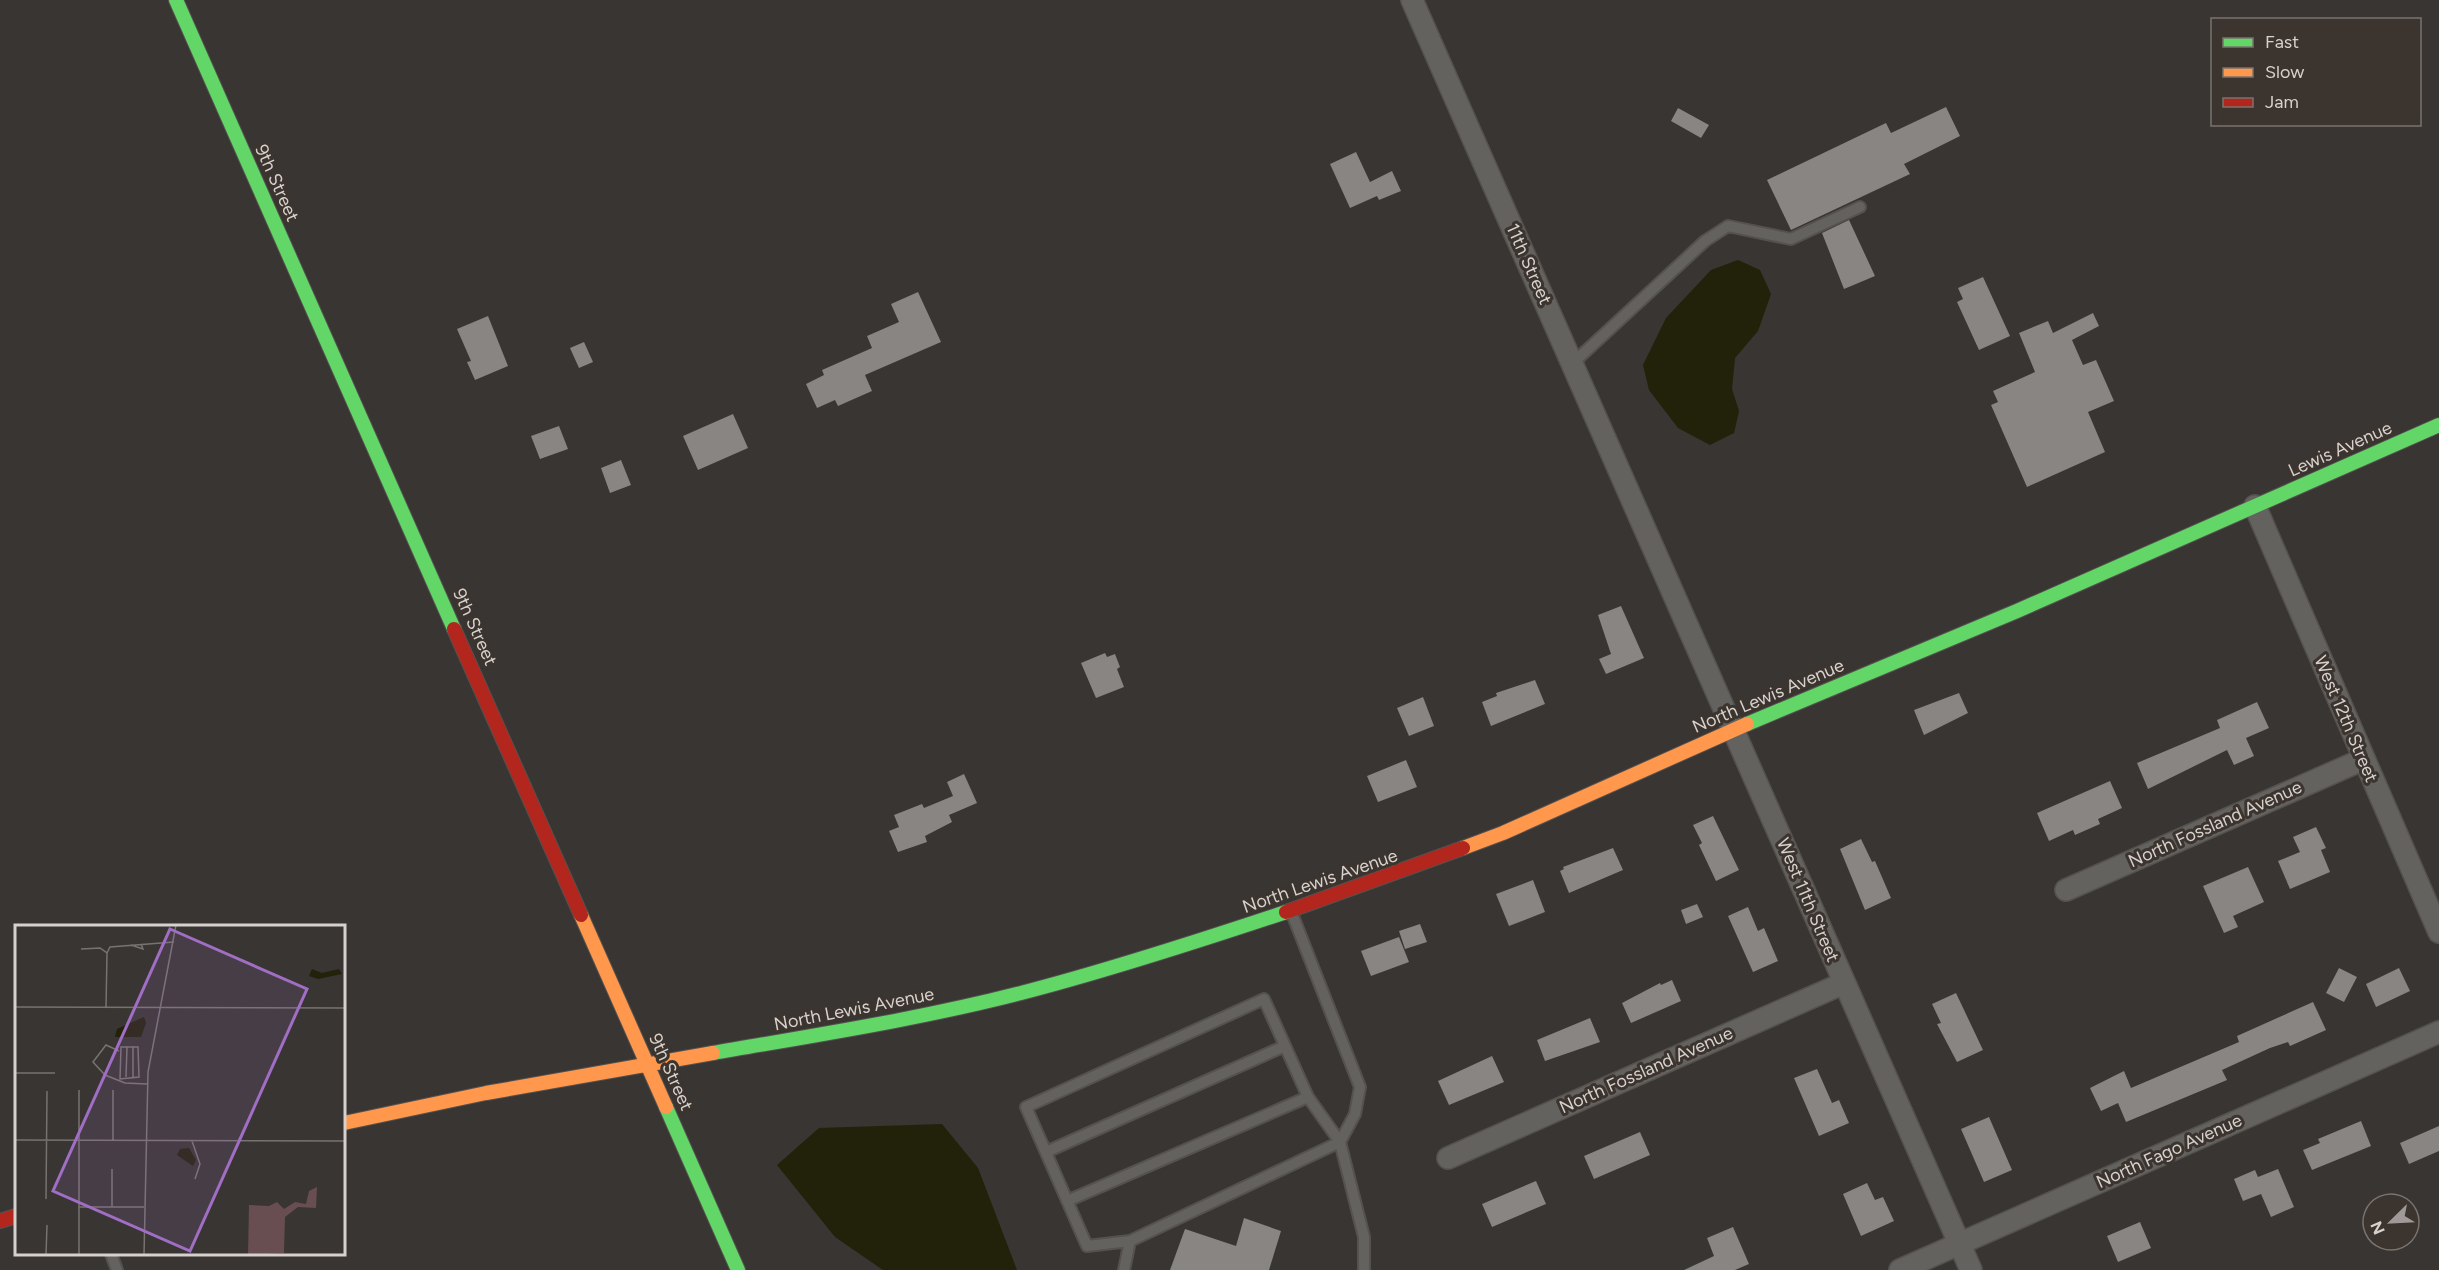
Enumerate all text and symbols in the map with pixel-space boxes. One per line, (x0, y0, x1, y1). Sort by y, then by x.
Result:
legend (2211, 18, 2421, 126)
text: Fast (2265, 31, 2299, 53)
text: Slow (2265, 61, 2304, 83)
text: Jam (2265, 91, 2299, 113)
street label: 9th Street (250, 141, 304, 225)
street label: 11th Street (1501, 220, 1557, 308)
street label: Lewis Avenue (2285, 416, 2395, 482)
street label: 9th Street (448, 585, 502, 669)
street label: West 12th Street (2309, 652, 2383, 786)
street label: North Lewis Avenue (1689, 654, 1847, 738)
street label: North Fossland Avenue (2125, 776, 2305, 872)
street label: West 11th Street (1772, 835, 1844, 965)
street label: North Lewis Avenue (1239, 844, 1401, 918)
inset map (15, 925, 345, 1255)
street label: North Lewis Avenue (772, 983, 936, 1035)
street label: North Fossland Avenue (1556, 1022, 1736, 1118)
street label: 9th Street (644, 1030, 698, 1114)
street label: North Fago Avenue (2093, 1109, 2245, 1193)
north arrow (2361, 1192, 2421, 1252)
text: N (2367, 1218, 2389, 1237)

